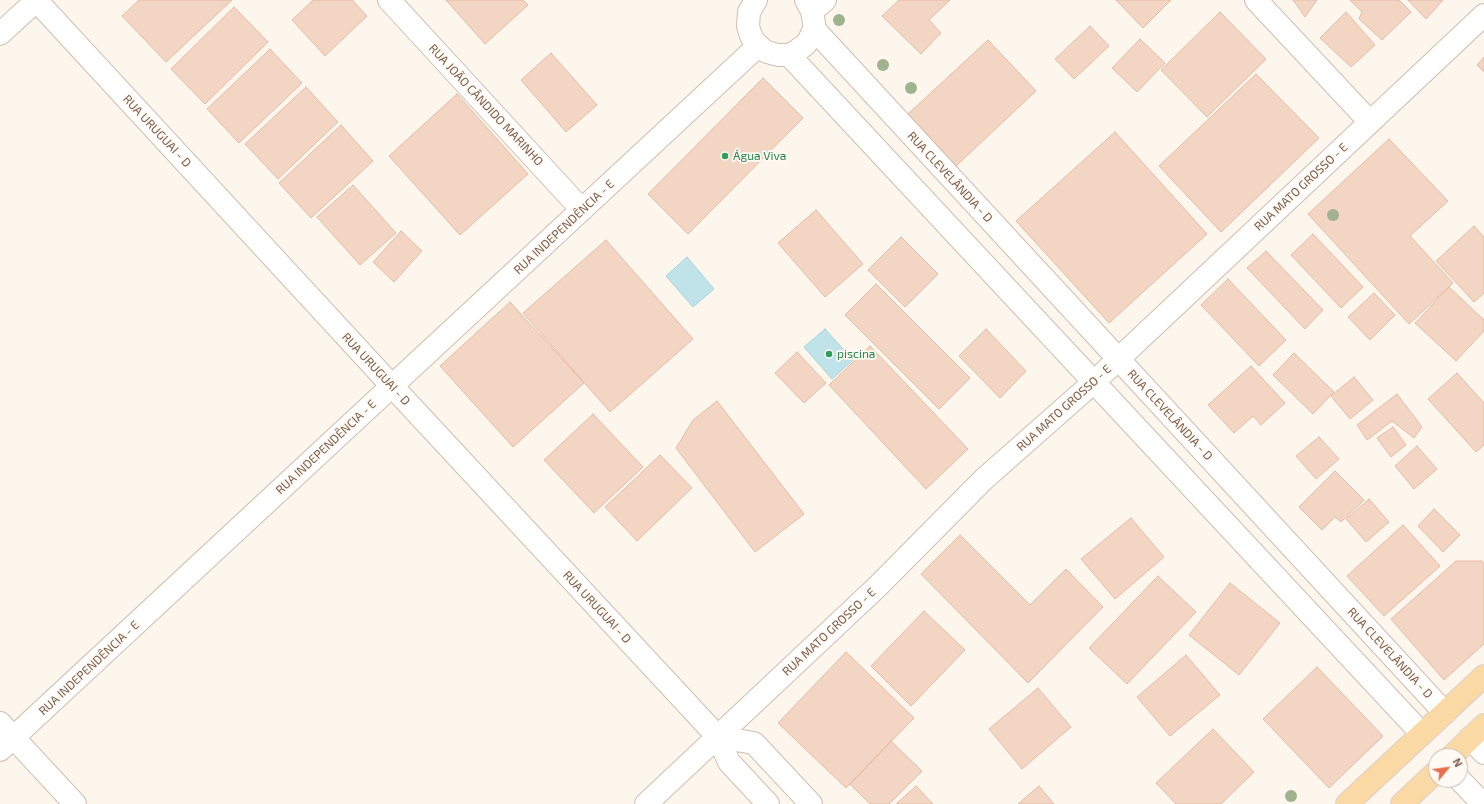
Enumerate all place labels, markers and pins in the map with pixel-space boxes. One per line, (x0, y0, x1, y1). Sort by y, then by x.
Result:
place label: Água Viva (733, 149, 786, 163)
marker: Água Viva (720, 151, 730, 161)
place label: piscina (837, 347, 875, 361)
marker: piscina (824, 349, 834, 359)

